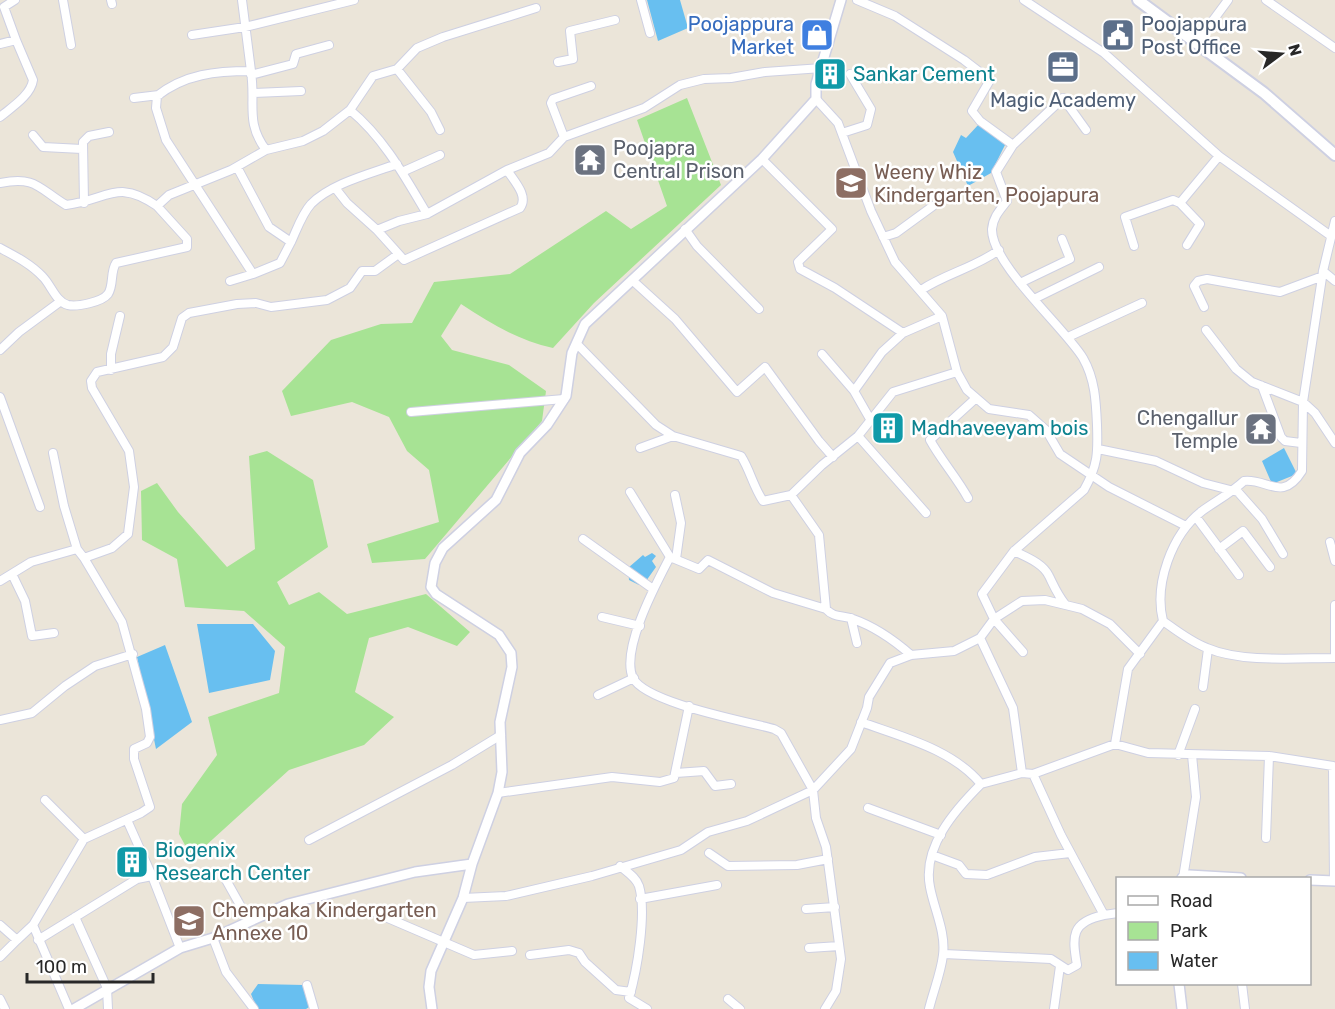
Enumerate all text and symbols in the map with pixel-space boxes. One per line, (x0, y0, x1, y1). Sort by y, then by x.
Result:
place label: Poojappura Market (688, 12, 794, 59)
place label: Poojappura Post Office (1141, 12, 1247, 59)
shop icon: Poojappura Market (799, 17, 835, 53)
public building icon: Poojappura Post Office (1100, 17, 1136, 53)
north arrow (1251, 24, 1311, 84)
text: N (1284, 42, 1306, 58)
office icon: Magic Academy (1045, 49, 1081, 85)
building icon: Sankar Cement (812, 56, 848, 92)
place label: Sankar Cement (853, 62, 995, 86)
place label: Magic Academy (990, 88, 1136, 112)
place label: Poojapra Central Prison (613, 136, 745, 183)
temple icon: Poojapra Central Prison (572, 142, 608, 178)
place label: Weeny Whiz Kindergarten, Poojapura (874, 160, 1099, 207)
school or university icon: Weeny Whiz Kindergarten, Poojapura (833, 165, 869, 201)
place label: Chengallur Temple (1137, 406, 1238, 453)
building icon: Madhaveeyam bois (870, 410, 906, 446)
temple icon: Chengallur Temple (1243, 411, 1279, 447)
place label: Madhaveeyam bois (911, 416, 1088, 440)
place label: Biogenix Research Center (155, 838, 311, 885)
building icon: Biogenix Research Center (114, 844, 150, 880)
legend (1116, 877, 1311, 985)
text: Road (1170, 890, 1213, 912)
place label: Chempaka Kindergarten Annexe 10 (212, 898, 437, 945)
school or university icon: Chempaka Kindergarten Annexe 10 (171, 903, 207, 939)
text: Park (1170, 920, 1208, 942)
scale bar (27, 946, 153, 984)
text: Water (1170, 950, 1218, 972)
text: 100 m (36, 956, 87, 978)

